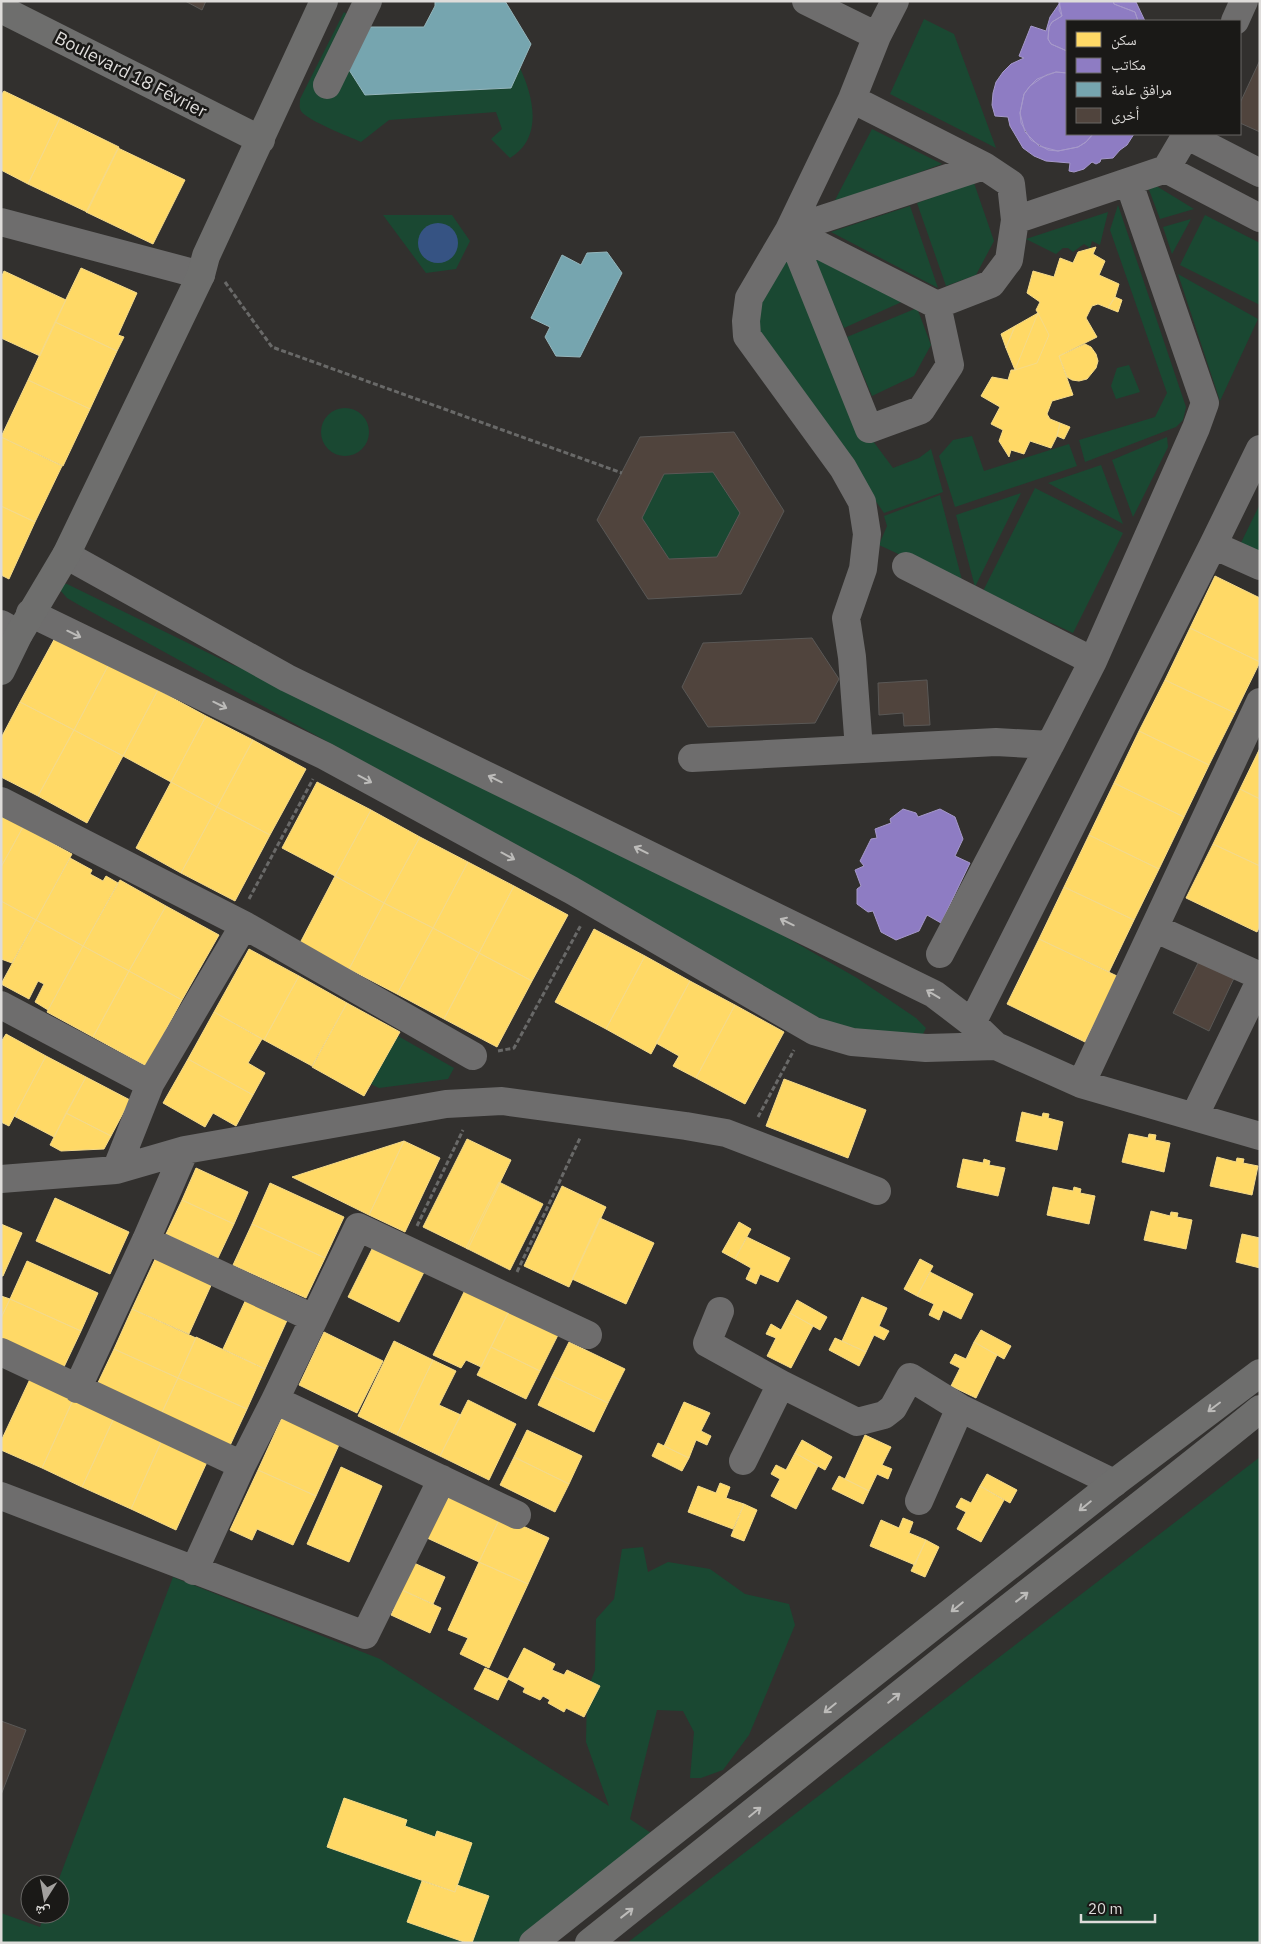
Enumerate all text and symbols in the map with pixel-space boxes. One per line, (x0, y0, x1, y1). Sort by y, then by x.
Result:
legend (1066, 20, 1241, 135)
street label: Boulevard 18 Février (51, 26, 211, 123)
text: سكن (1111, 30, 1137, 50)
text: مكاتب (1111, 55, 1146, 74)
text: مرافق عامة (1111, 80, 1172, 100)
text: أخرى (1111, 105, 1140, 125)
one-way arrow (66, 630, 81, 639)
one-way arrow (212, 701, 227, 711)
one-way arrow (488, 773, 503, 783)
one-way arrow (358, 774, 372, 784)
one-way arrow (634, 845, 649, 855)
one-way arrow (500, 852, 515, 861)
one-way arrow (780, 917, 795, 926)
one-way arrow (926, 988, 940, 998)
one-way arrow (1208, 1402, 1221, 1413)
one-way arrow (1078, 1500, 1091, 1511)
one-way arrow (1015, 1592, 1028, 1603)
one-way arrow (951, 1602, 964, 1613)
one-way arrow (887, 1693, 900, 1704)
one-way arrow (824, 1703, 837, 1714)
one-way arrow (748, 1806, 761, 1817)
north arrow (20, 1874, 70, 1924)
scale bar (1081, 1892, 1155, 1924)
text: 20 m (1088, 1899, 1123, 1918)
text: ش (33, 1901, 52, 1922)
one-way arrow (620, 1907, 633, 1918)

